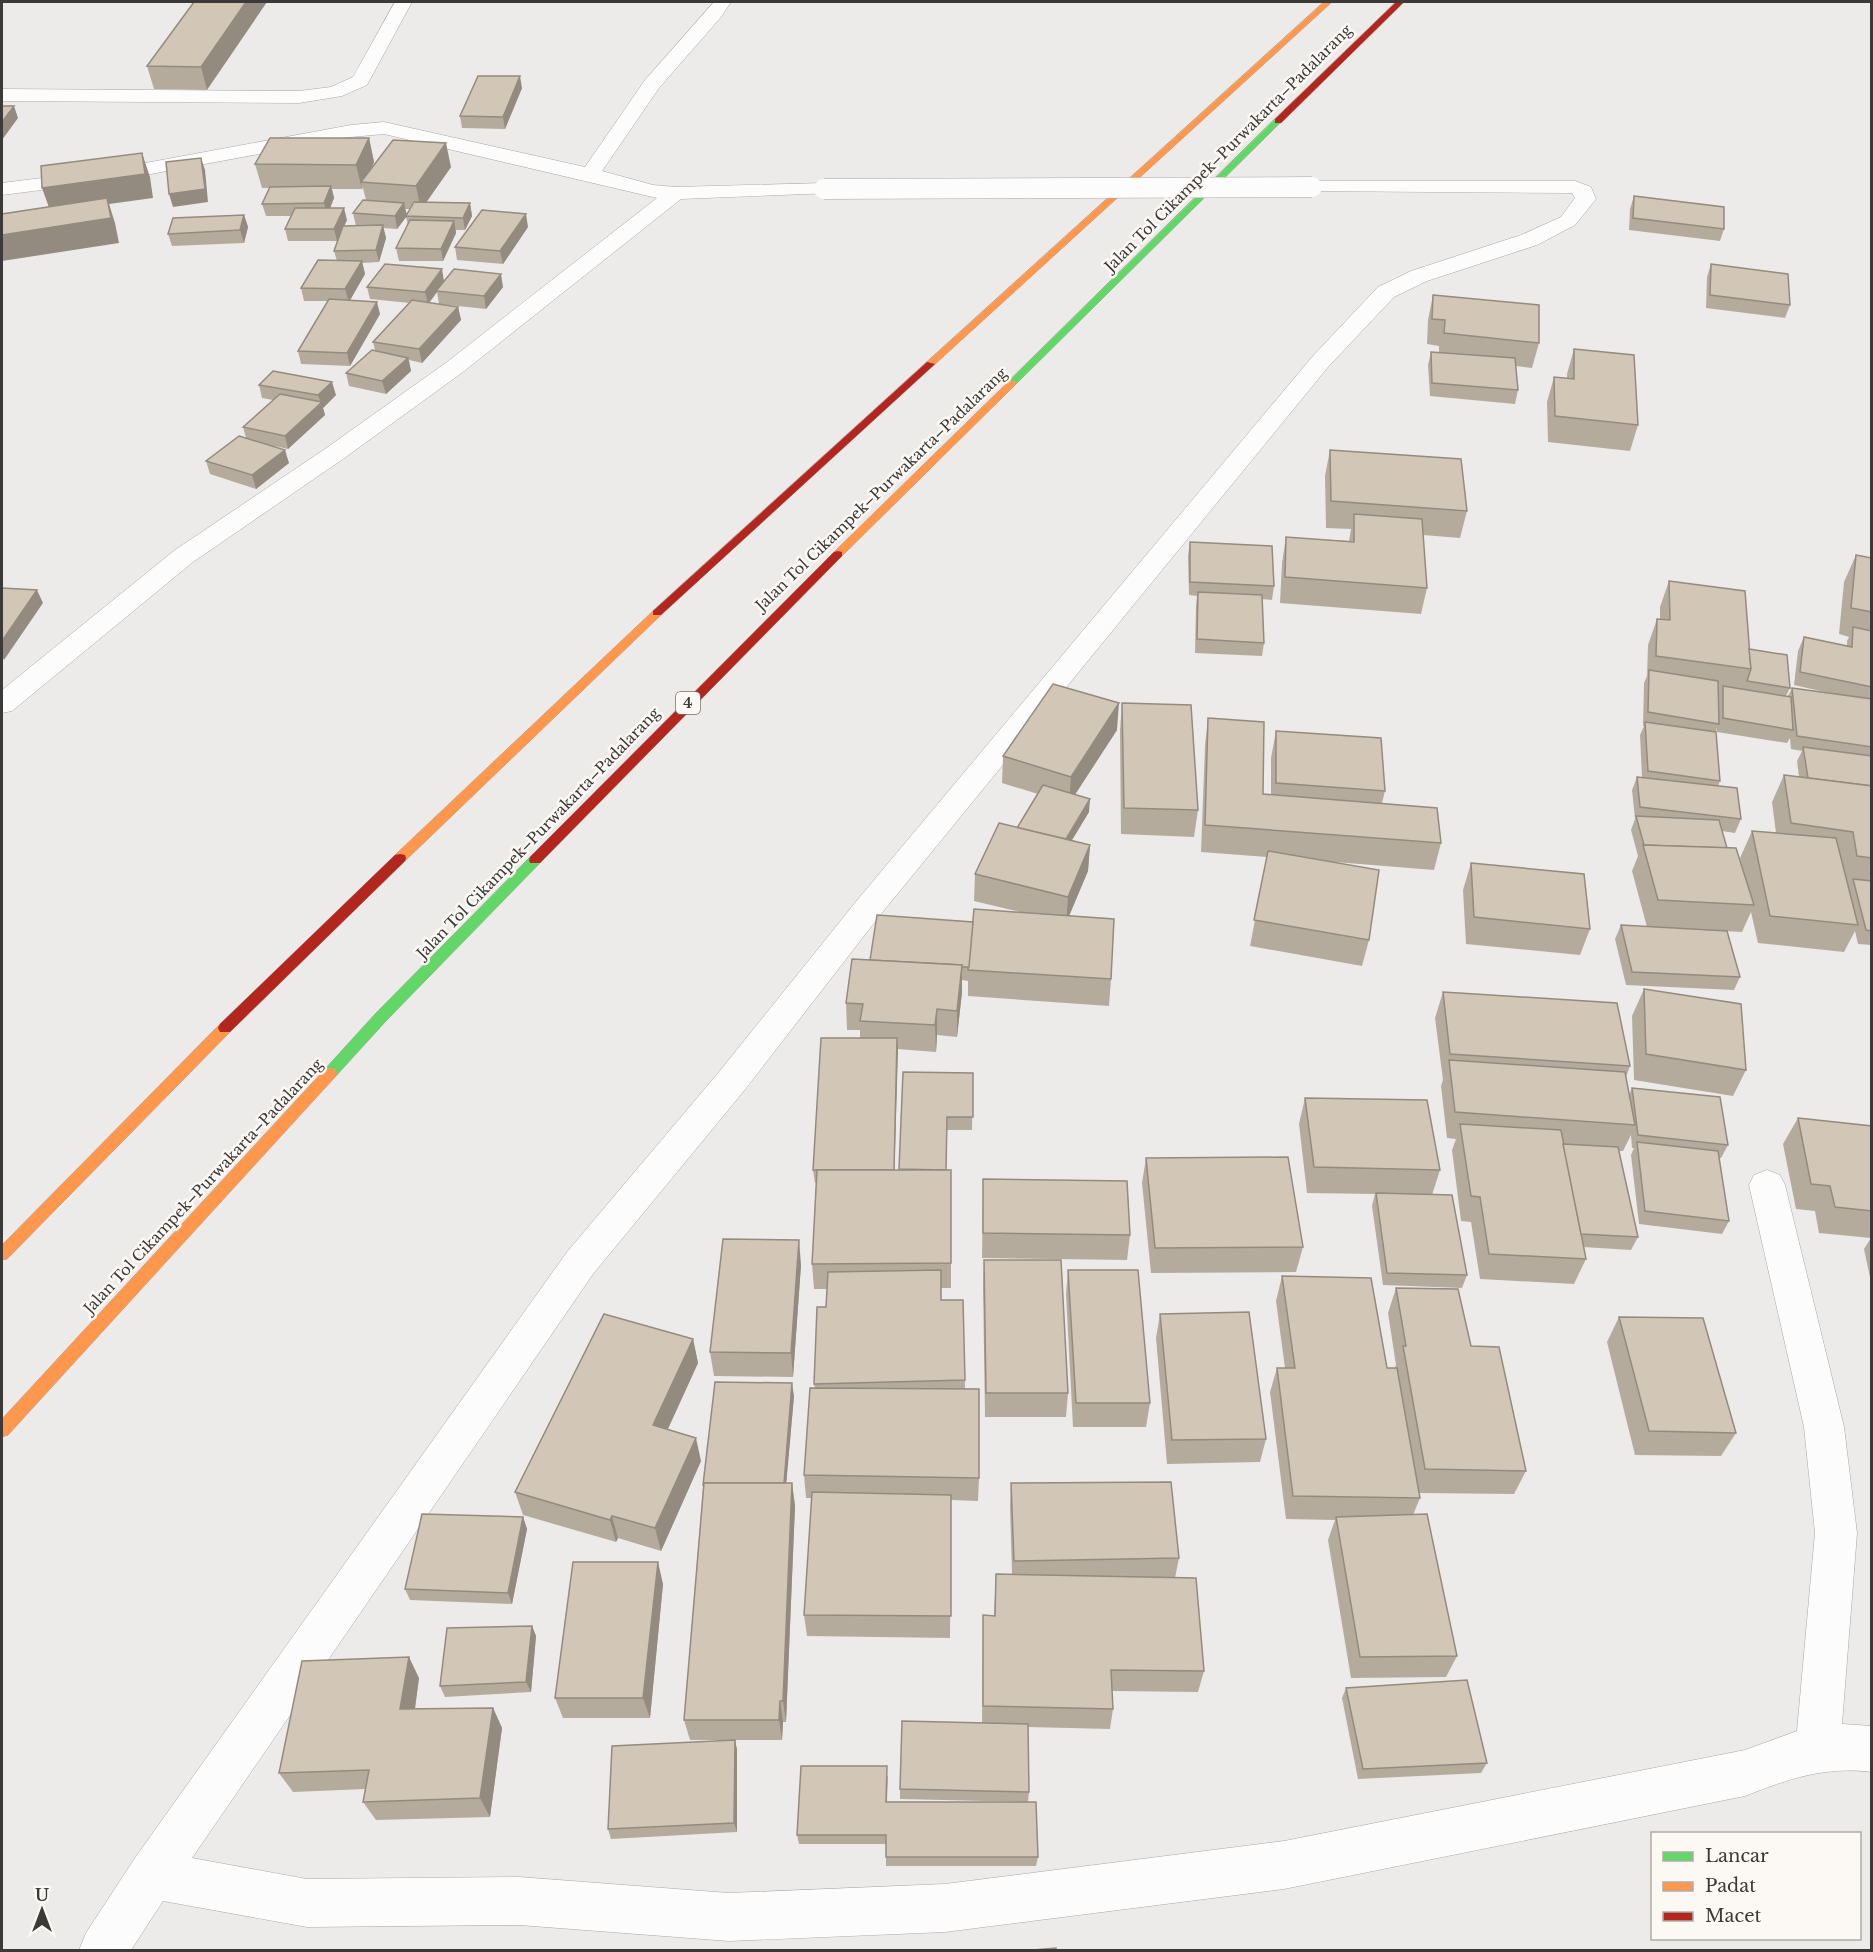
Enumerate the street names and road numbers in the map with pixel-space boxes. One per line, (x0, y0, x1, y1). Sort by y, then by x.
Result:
street label: Jalan Tol Cikampek–Purwakarta–Padalarang (1099, 20, 1356, 277)
street label: Jalan Tol Cikampek–Purwakarta–Padalarang (750, 363, 1011, 616)
road number: 4 (676, 692, 700, 714)
street label: Jalan Tol Cikampek–Purwakarta–Padalarang (411, 703, 664, 964)
street label: Jalan Tol Cikampek–Purwakarta–Padalarang (78, 1054, 327, 1319)

